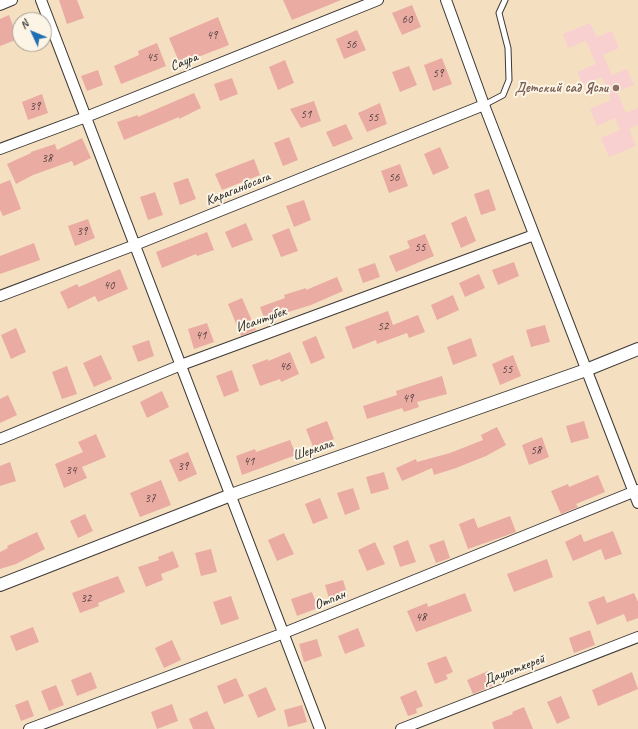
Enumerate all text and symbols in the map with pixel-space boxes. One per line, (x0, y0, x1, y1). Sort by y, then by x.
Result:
north arrow (12, 12, 52, 52)
house number: 60 (402, 13, 412, 27)
text: N (17, 17, 31, 32)
house number: 49 (207, 29, 217, 43)
house number: 56 (346, 38, 356, 52)
street label: Саура (168, 49, 200, 75)
house number: 45 (147, 51, 157, 65)
house number: 59 (433, 67, 443, 81)
place label: Детский сад Ясли (515, 80, 608, 96)
marker: Детский сад Ясли (611, 83, 621, 93)
house number: 39 (30, 100, 40, 114)
house number: 51 (301, 108, 311, 122)
house number: 55 (368, 111, 378, 125)
house number: 38 (42, 152, 52, 166)
street label: Караганбосага (203, 168, 273, 210)
house number: 56 (389, 171, 399, 185)
house number: 39 (77, 225, 87, 239)
house number: 55 (415, 241, 425, 255)
house number: 40 (104, 279, 114, 293)
street label: Исантубек (234, 303, 288, 337)
house number: 52 (378, 320, 388, 334)
house number: 41 (196, 329, 206, 343)
house number: 46 (280, 360, 290, 374)
house number: 55 (502, 363, 512, 377)
house number: 49 (403, 392, 413, 406)
street label: Шеркала (291, 435, 335, 465)
house number: 58 (531, 444, 541, 458)
house number: 41 (244, 455, 254, 469)
house number: 39 (178, 460, 188, 474)
house number: 34 (66, 464, 76, 478)
house number: 37 (145, 492, 155, 506)
street label: Отпан (312, 586, 348, 614)
house number: 32 (81, 592, 91, 606)
house number: 48 (416, 611, 426, 625)
street label: Даулеткерей (481, 651, 547, 689)

